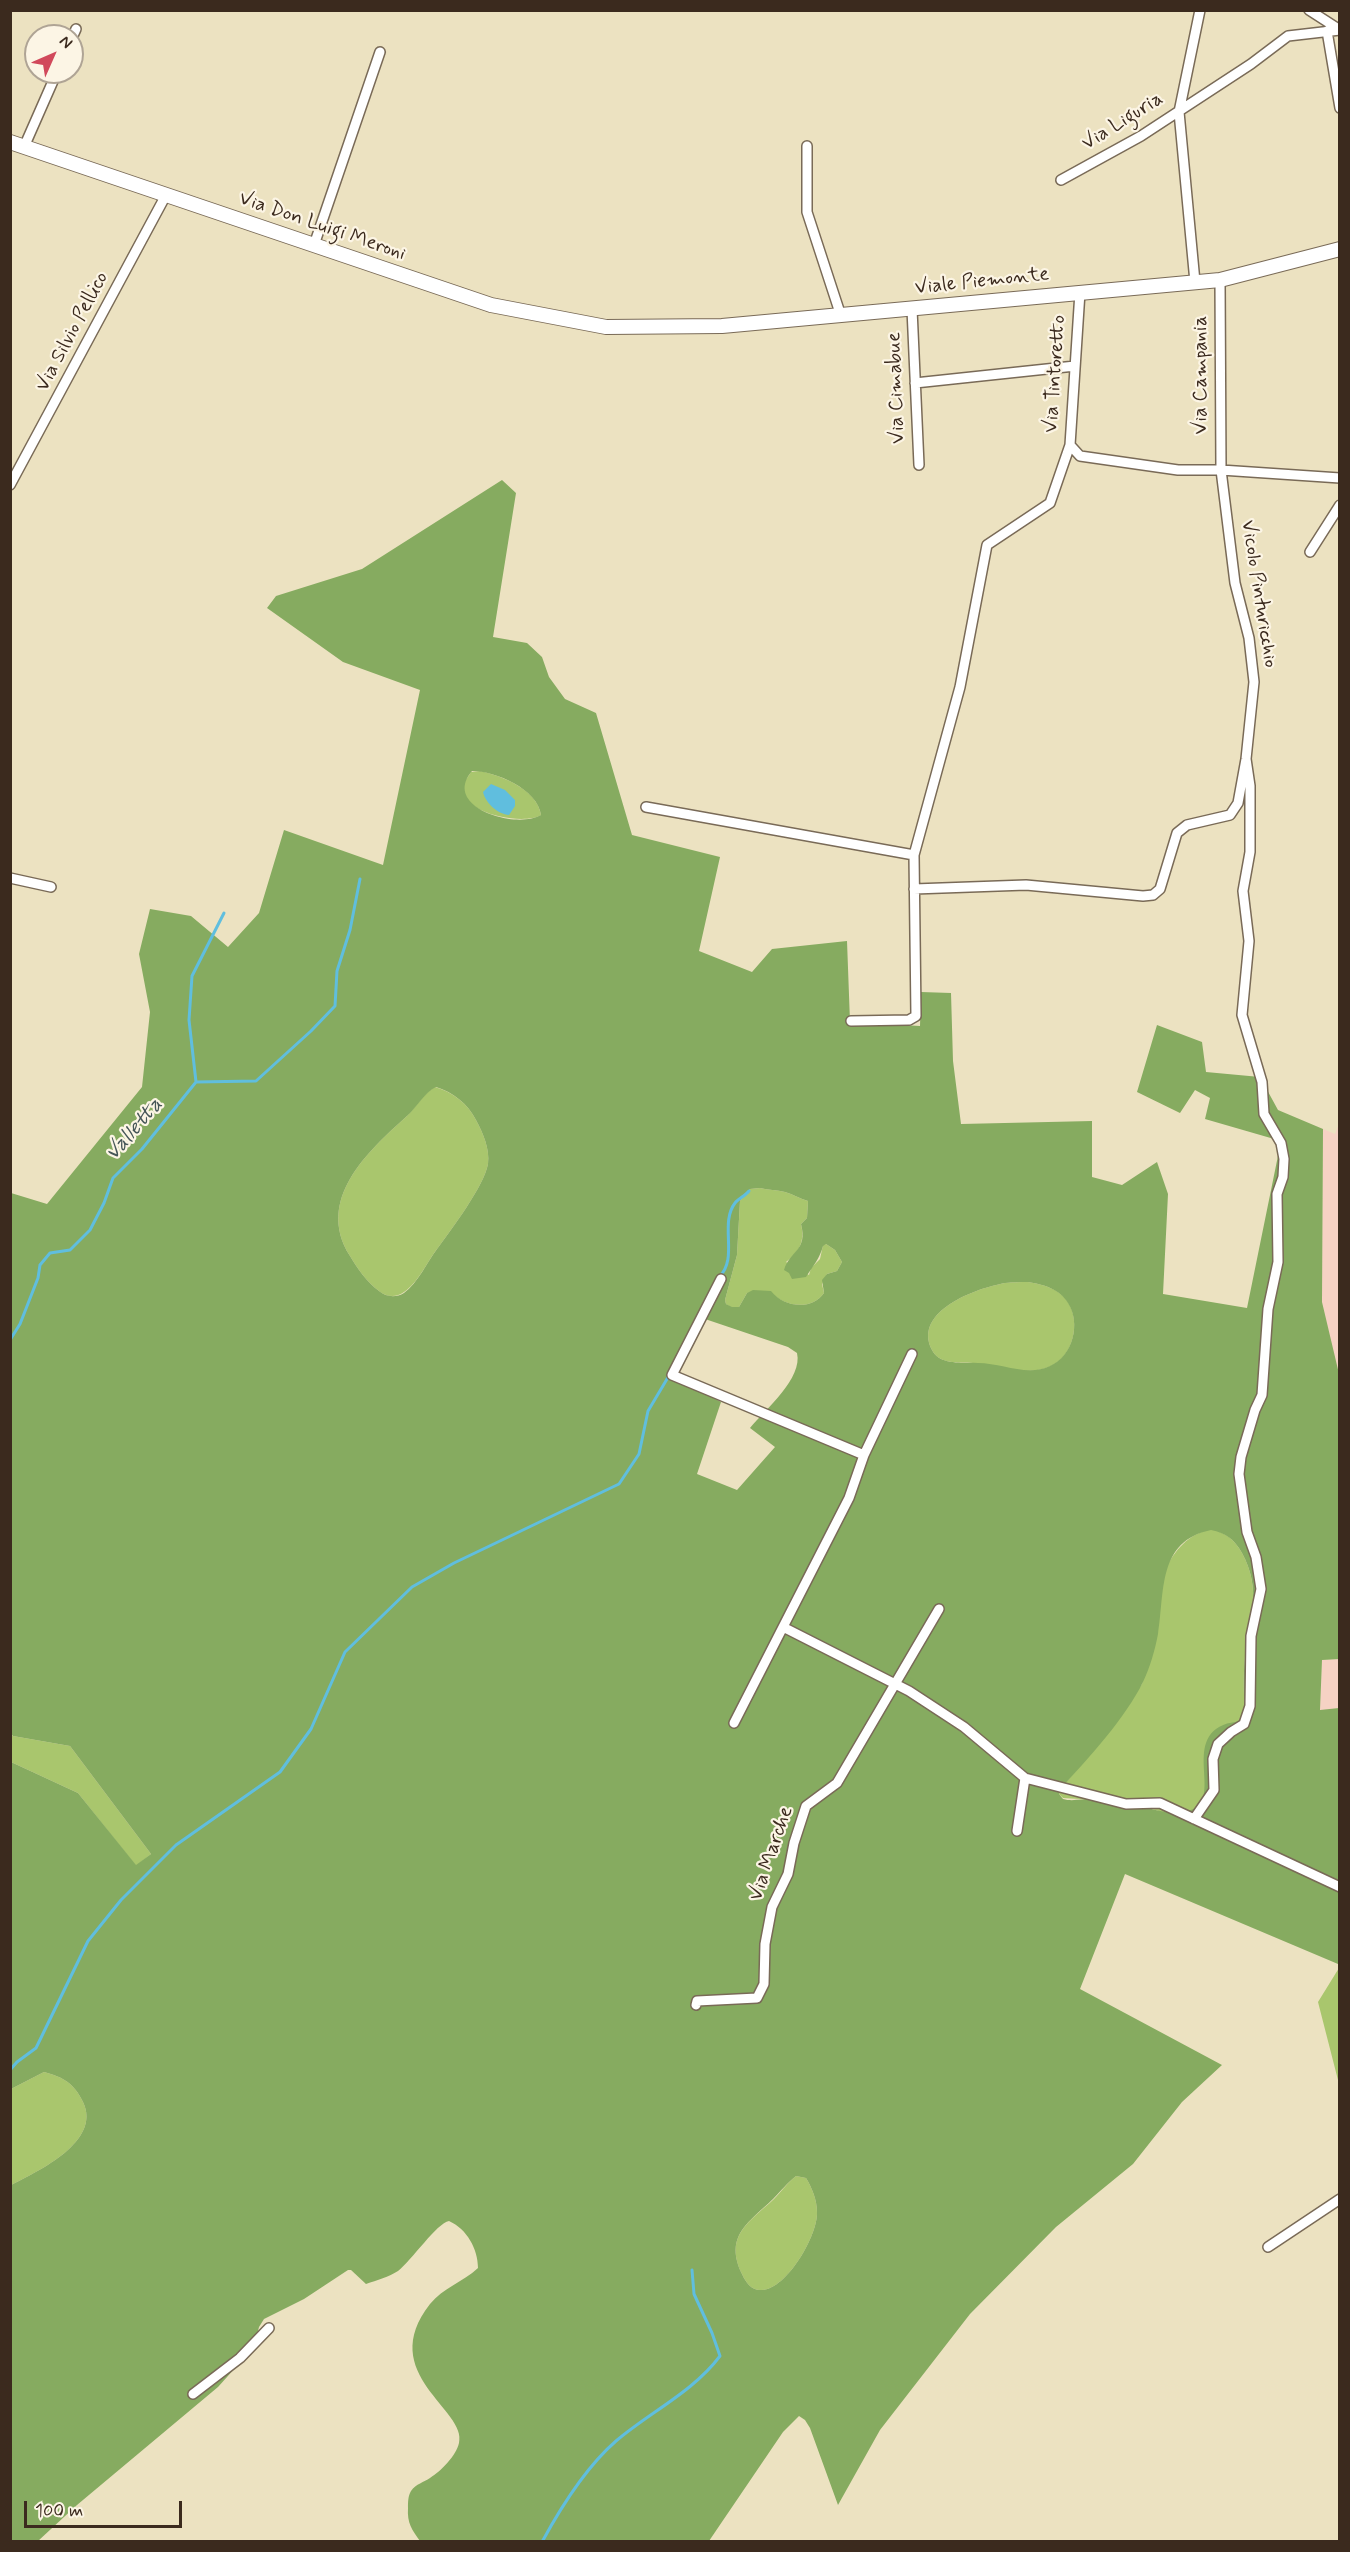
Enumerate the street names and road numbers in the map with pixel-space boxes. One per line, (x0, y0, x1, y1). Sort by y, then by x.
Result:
street label: Via Liguria (1078, 88, 1168, 156)
street label: Via Don Luigi Meroni (235, 187, 409, 267)
street label: Viale Piemonte (914, 263, 1050, 301)
street label: Via Silvio Pellico (31, 268, 115, 396)
street label: Via Tintoretto (1040, 314, 1072, 434)
street label: Via Campania (1190, 316, 1214, 434)
street label: Via Cimabue (883, 332, 911, 444)
street label: Vicolo Pinturicchio (1235, 519, 1281, 669)
street label: Via Marche (745, 1804, 799, 1904)

